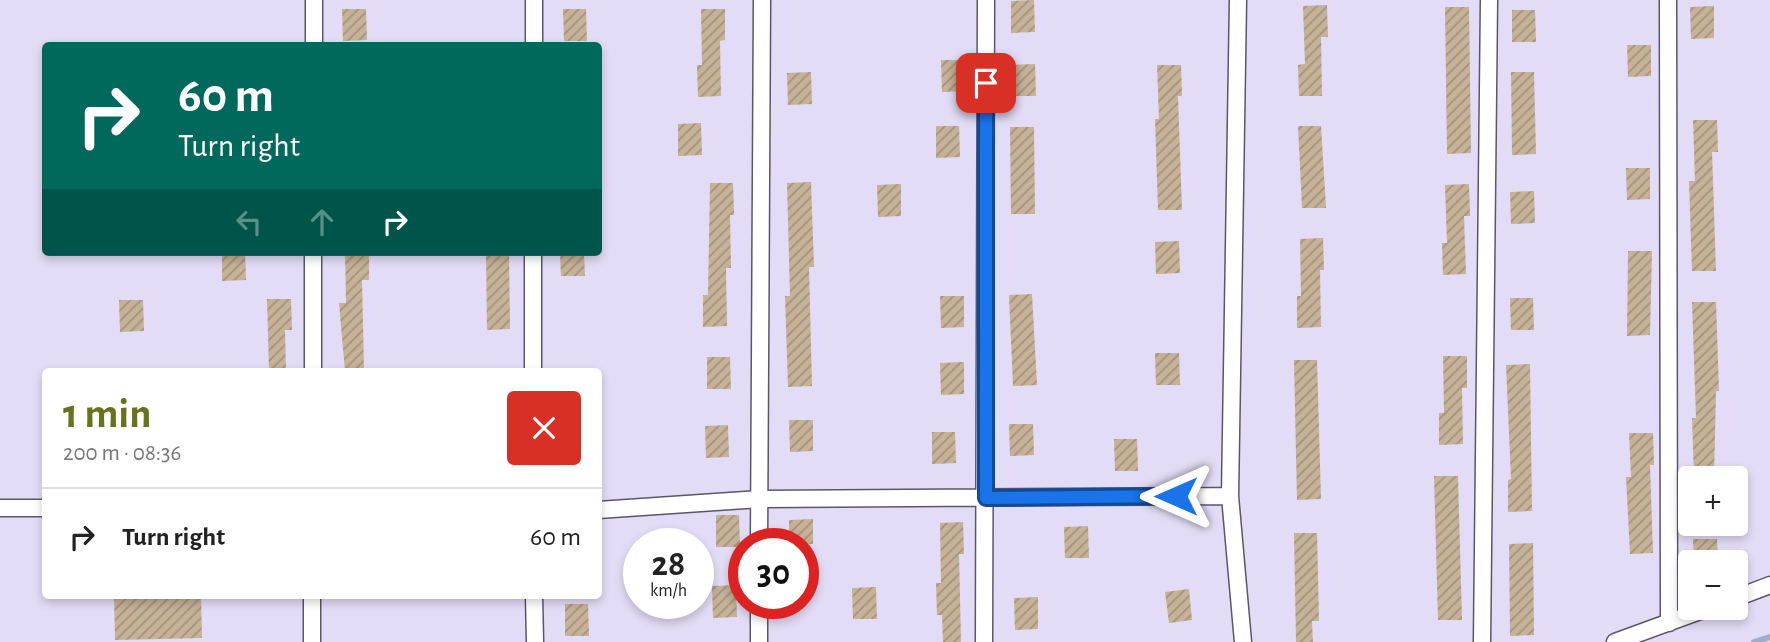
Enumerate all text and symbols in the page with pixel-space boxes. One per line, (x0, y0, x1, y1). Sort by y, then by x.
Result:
pin (956, 53, 1016, 113)
icon: arrive (967, 64, 1005, 102)
icon: right (63, 70, 154, 161)
text: 60 m (178, 72, 274, 121)
text: Turn right (178, 130, 300, 162)
icon: left (230, 203, 268, 241)
icon: ahead (303, 203, 341, 241)
icon: right (376, 203, 414, 241)
button: close (507, 391, 581, 465)
text: 1 min (63, 393, 152, 435)
text: 200 m · 08:36 (63, 442, 181, 465)
position arrow (1139, 459, 1213, 533)
map controls (1678, 466, 1748, 620)
button: + (1678, 466, 1748, 536)
icon: right (63, 518, 101, 556)
text: Turn right (122, 524, 225, 550)
text: 60 m (530, 524, 581, 550)
speed limit sign: 30 (728, 528, 819, 619)
text: 28 (652, 547, 685, 582)
button: − (1678, 550, 1748, 620)
text: km/h (650, 582, 687, 600)

